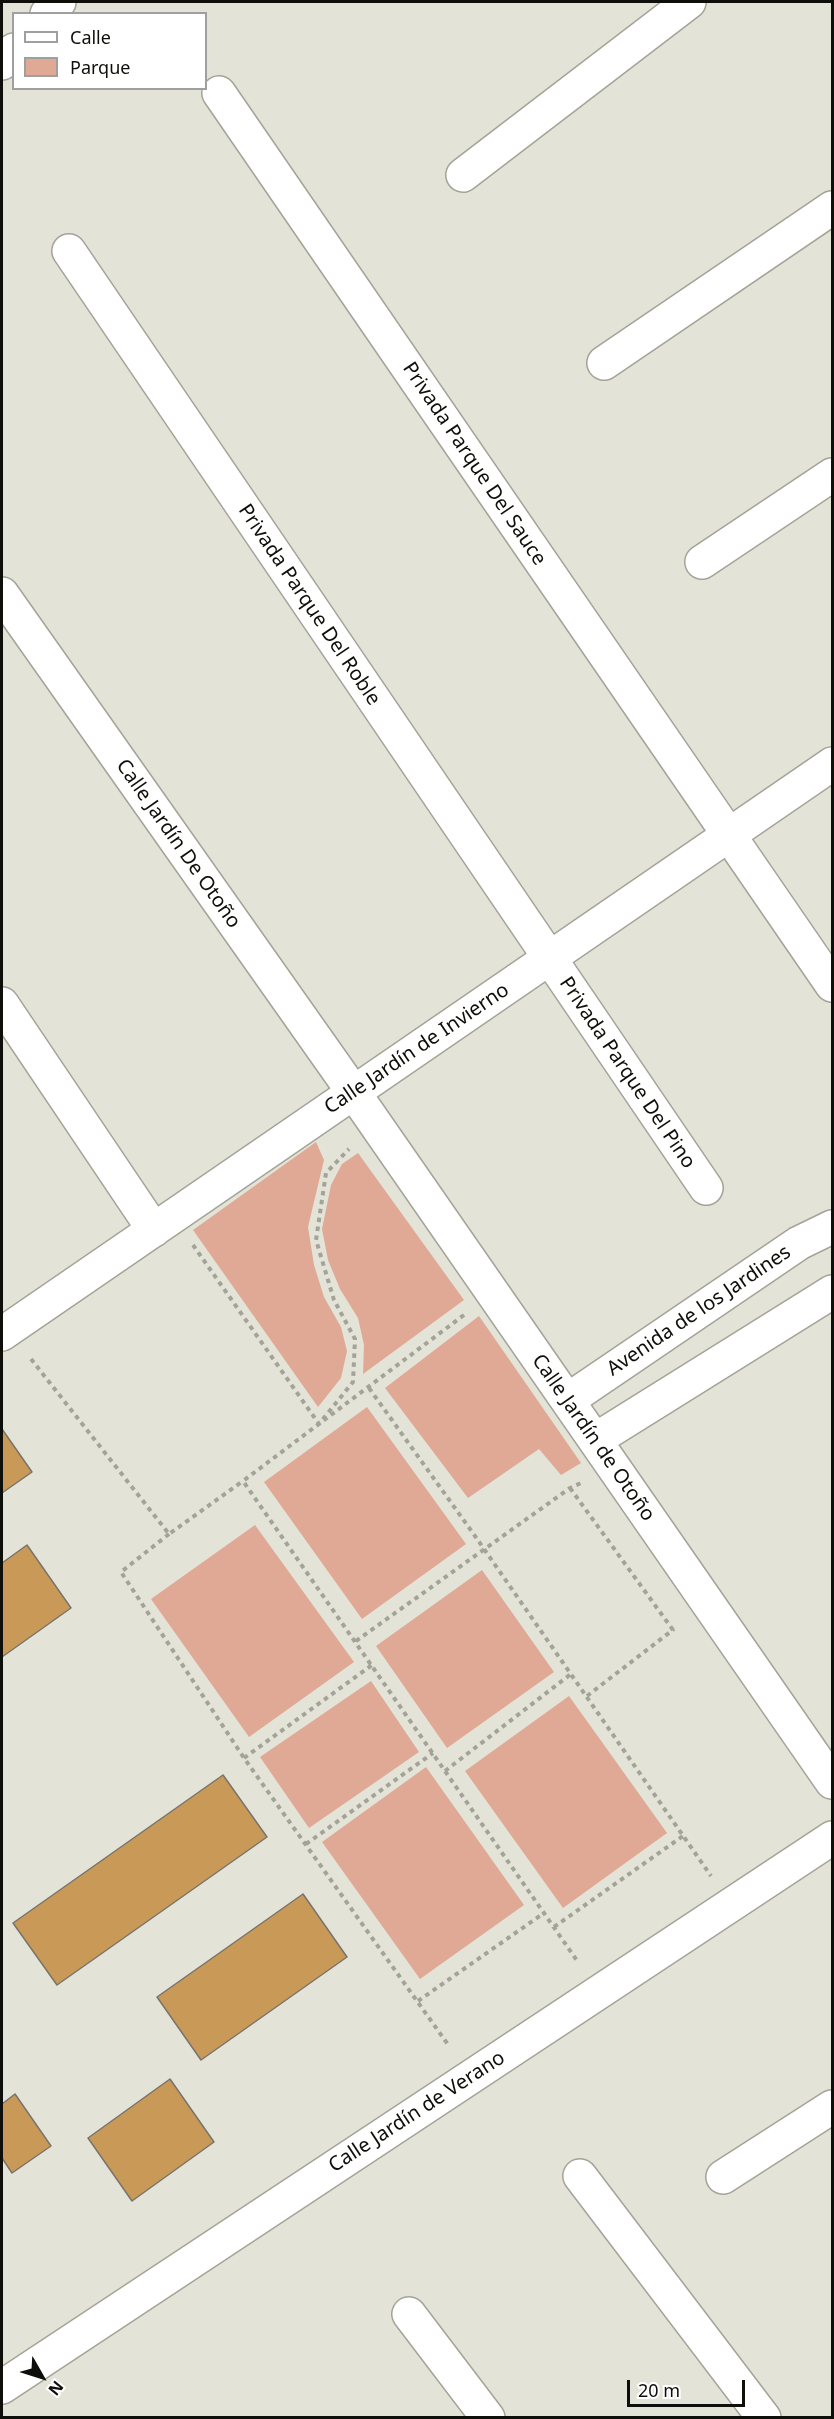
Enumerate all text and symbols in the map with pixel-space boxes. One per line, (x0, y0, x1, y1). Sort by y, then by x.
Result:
legend (12, 12, 207, 90)
text: Calle (70, 25, 111, 49)
text: Parque (70, 55, 130, 79)
street label: Privada Parque Del Sauce (397, 358, 551, 570)
street label: Privada Parque Del Roble (233, 500, 385, 710)
street label: Calle Jardín De Otoño (111, 755, 245, 933)
street label: Privada Parque Del Pino (554, 973, 700, 1173)
street label: Calle Jardín de Invierno (320, 978, 514, 1120)
street label: Avenida de los Jardines (603, 1241, 795, 1381)
street label: Calle Jardín de Otoño (526, 1350, 660, 1526)
street label: Calle Jardín de Verano (324, 2046, 510, 2178)
north arrow (12, 2347, 72, 2407)
scale bar (630, 2368, 748, 2406)
text: N (43, 2376, 69, 2400)
text: 20 m (638, 2378, 680, 2402)

